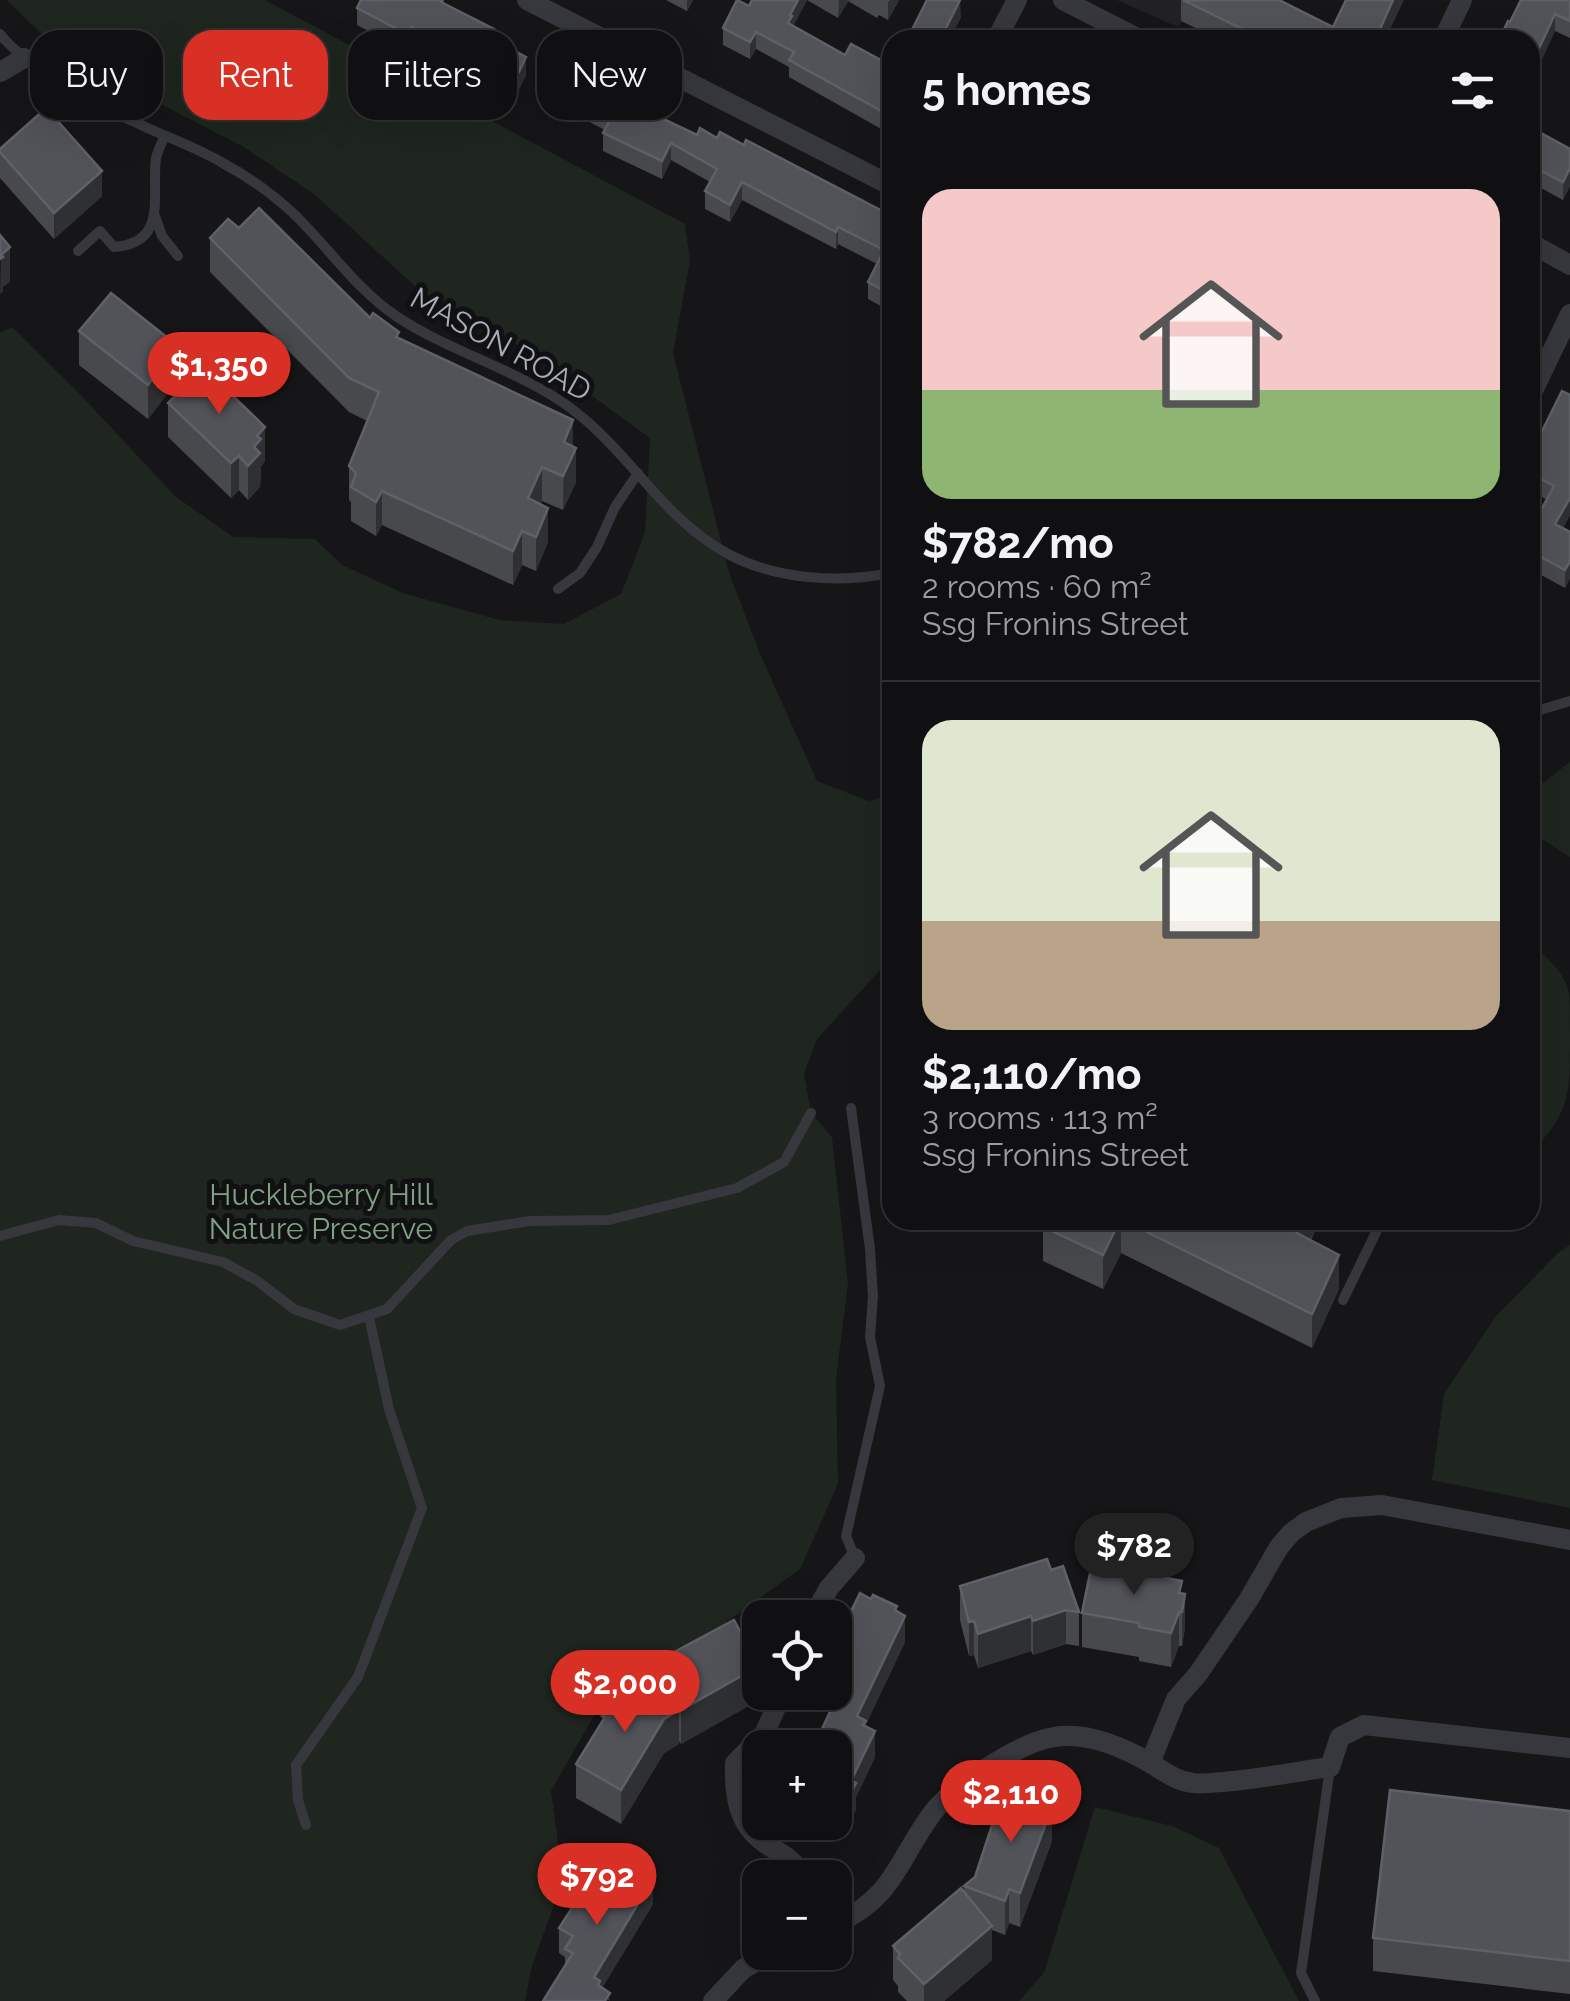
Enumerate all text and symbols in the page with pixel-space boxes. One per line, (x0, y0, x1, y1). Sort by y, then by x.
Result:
chip: Buy (30, 30, 163, 120)
chip: Rent (183, 30, 328, 120)
chip: Filters (348, 30, 517, 120)
chip: New (537, 30, 682, 120)
icon: filters (1445, 63, 1500, 118)
text: 5 homes (922, 66, 1091, 115)
icon: home (1121, 254, 1301, 434)
street label: MASON ROAD (405, 280, 597, 408)
pin: $1,350 (138, 332, 300, 417)
text: $1,350 (170, 346, 268, 383)
text: $782/mo (922, 519, 1114, 568)
text: 2 rooms · 60 m² (922, 568, 1152, 605)
text: Ssg Fronins Street (922, 605, 1189, 642)
icon: home (1121, 785, 1301, 965)
text: $2,110/mo (922, 1050, 1141, 1099)
text: 3 rooms · 113 m² (922, 1099, 1158, 1136)
text: Ssg Fronins Street (922, 1136, 1189, 1173)
park label: Huckleberry Hill Nature Preserve (209, 1177, 434, 1246)
pin: $782 (1075, 1513, 1193, 1598)
text: $782 (1096, 1527, 1172, 1564)
map controls (742, 1600, 852, 1970)
button: locate (742, 1600, 852, 1710)
pin: $2,000 (544, 1650, 706, 1735)
text: $2,000 (573, 1664, 677, 1701)
button: + (742, 1730, 852, 1840)
pin: $2,110 (930, 1760, 1092, 1845)
text: $2,110 (962, 1774, 1060, 1811)
pin: $792 (538, 1843, 656, 1928)
text: $792 (559, 1857, 635, 1894)
button: − (742, 1860, 852, 1970)

